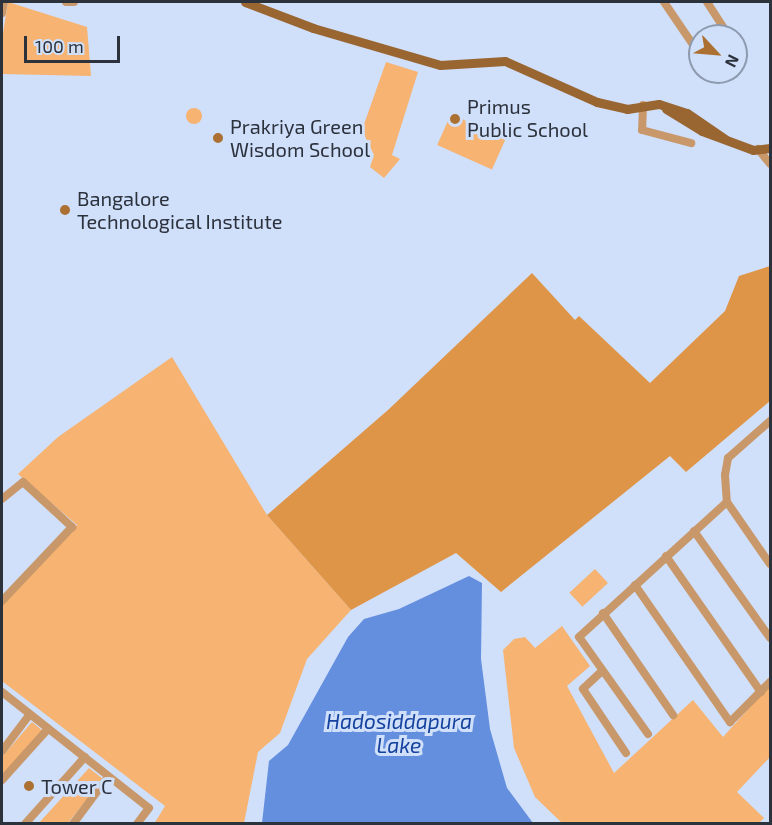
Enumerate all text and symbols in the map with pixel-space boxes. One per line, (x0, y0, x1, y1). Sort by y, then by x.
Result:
scale bar (27, 24, 123, 62)
north arrow (688, 24, 748, 84)
text: 100 m (35, 35, 84, 57)
text: N (722, 52, 744, 71)
place label: Primus Public School (467, 95, 588, 142)
marker: Primus Public School (448, 112, 462, 126)
place label: Prakriya Green Wisdom School (230, 114, 370, 161)
marker: Prakriya Green Wisdom School (211, 131, 225, 145)
place label: Bangalore Technological Institute (77, 186, 283, 233)
marker: Bangalore Technological Institute (58, 203, 72, 217)
water label: Hadosiddapura Lake (326, 708, 472, 758)
place label: Tower C (41, 774, 113, 798)
marker: Tower C (22, 779, 36, 793)

